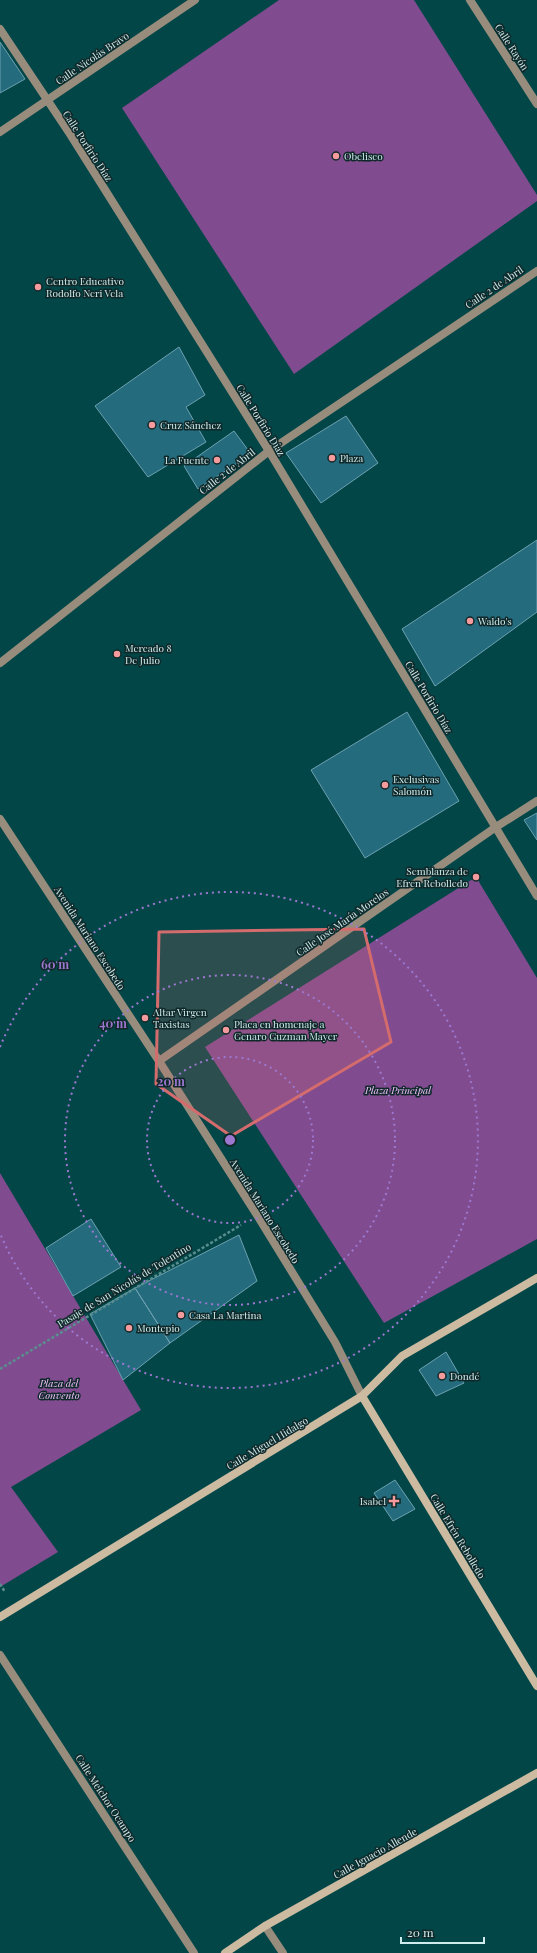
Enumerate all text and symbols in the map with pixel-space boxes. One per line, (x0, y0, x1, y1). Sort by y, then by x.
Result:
street label: Calle Rayón (492, 21, 532, 73)
street label: Calle Nicolás Bravo (53, 28, 132, 88)
street label: Calle Porfirio Díaz (60, 108, 116, 184)
place label: Obelisco (344, 149, 383, 163)
marker: Obelisco (331, 151, 341, 161)
street label: Calle 2 de Abril (462, 262, 526, 312)
place label: Centro Educativo Rodolfo Neri Vela (46, 274, 124, 300)
marker: Centro Educativo Rodolfo Neri Vela (33, 282, 43, 292)
street label: Calle Porfirio Díaz (233, 381, 289, 459)
place label: Cruz Sánchez (160, 418, 222, 432)
marker: Cruz Sánchez (147, 420, 157, 430)
street label: Calle 2 de Abril (196, 445, 258, 497)
place label: Plaza (340, 451, 363, 465)
place label: La Fuente (165, 453, 209, 467)
marker: Plaza (327, 453, 337, 463)
marker: La Fuente (212, 455, 222, 465)
place label: Waldo's (477, 614, 512, 628)
marker: Waldo's (465, 616, 475, 626)
place label: Mercado 8 De Julio (125, 641, 172, 667)
marker: Mercado 8 De Julio (112, 649, 122, 659)
street label: Calle Porfirio Díaz (402, 658, 456, 736)
place label: Exclusivas Salomón (393, 772, 439, 798)
marker: Exclusivas Salomón (380, 780, 390, 790)
place label: Semblanza de Efren Rebolledo (396, 864, 469, 890)
marker: Semblanza de Efren Rebolledo (471, 872, 481, 882)
street label: Avenida Mariano Escobedo (51, 883, 129, 993)
street label: Calle José María Morelos (293, 885, 391, 959)
text: 60 m (41, 956, 69, 972)
place label: Altar Virgen Taxistas (152, 1005, 207, 1031)
marker: Altar Virgen Taxistas (140, 1013, 150, 1023)
text: 40 m (99, 1015, 127, 1031)
place label: Placa en homenaje a Genaro Guzman Mayer (234, 1017, 338, 1043)
marker: Placa en homenaje a Genaro Guzman Mayer (221, 1025, 231, 1035)
text: 20 m (157, 1073, 185, 1089)
park label: Plaza Principal (364, 1083, 432, 1097)
centre of rings (223, 1133, 237, 1147)
street label: Avenida Mariano Escobedo (226, 1155, 303, 1266)
street label: Pasaje de San Nicolás de Tolentino (55, 1239, 194, 1331)
place label: Casa La Martina (189, 1308, 261, 1322)
marker: Casa La Martina (176, 1310, 186, 1320)
place label: Montepio (137, 1321, 180, 1335)
marker: Montepio (124, 1323, 134, 1333)
place label: Dondé (450, 1369, 480, 1383)
marker: Dondé (437, 1371, 447, 1381)
park label: Plaza del Convento (38, 1376, 80, 1402)
street label: Calle Miguel Hidalgo (224, 1413, 311, 1473)
street label: Calle Efrén Rebolledo (427, 1491, 489, 1582)
place label: Isabel (360, 1494, 386, 1508)
marker: Isabel (389, 1496, 399, 1506)
street label: Calle Melchor Ocampo (72, 1752, 140, 1845)
street label: Calle Ignacio Allende (331, 1824, 419, 1882)
scale bar (401, 1919, 484, 1945)
text: 20 m (407, 1924, 434, 1940)

